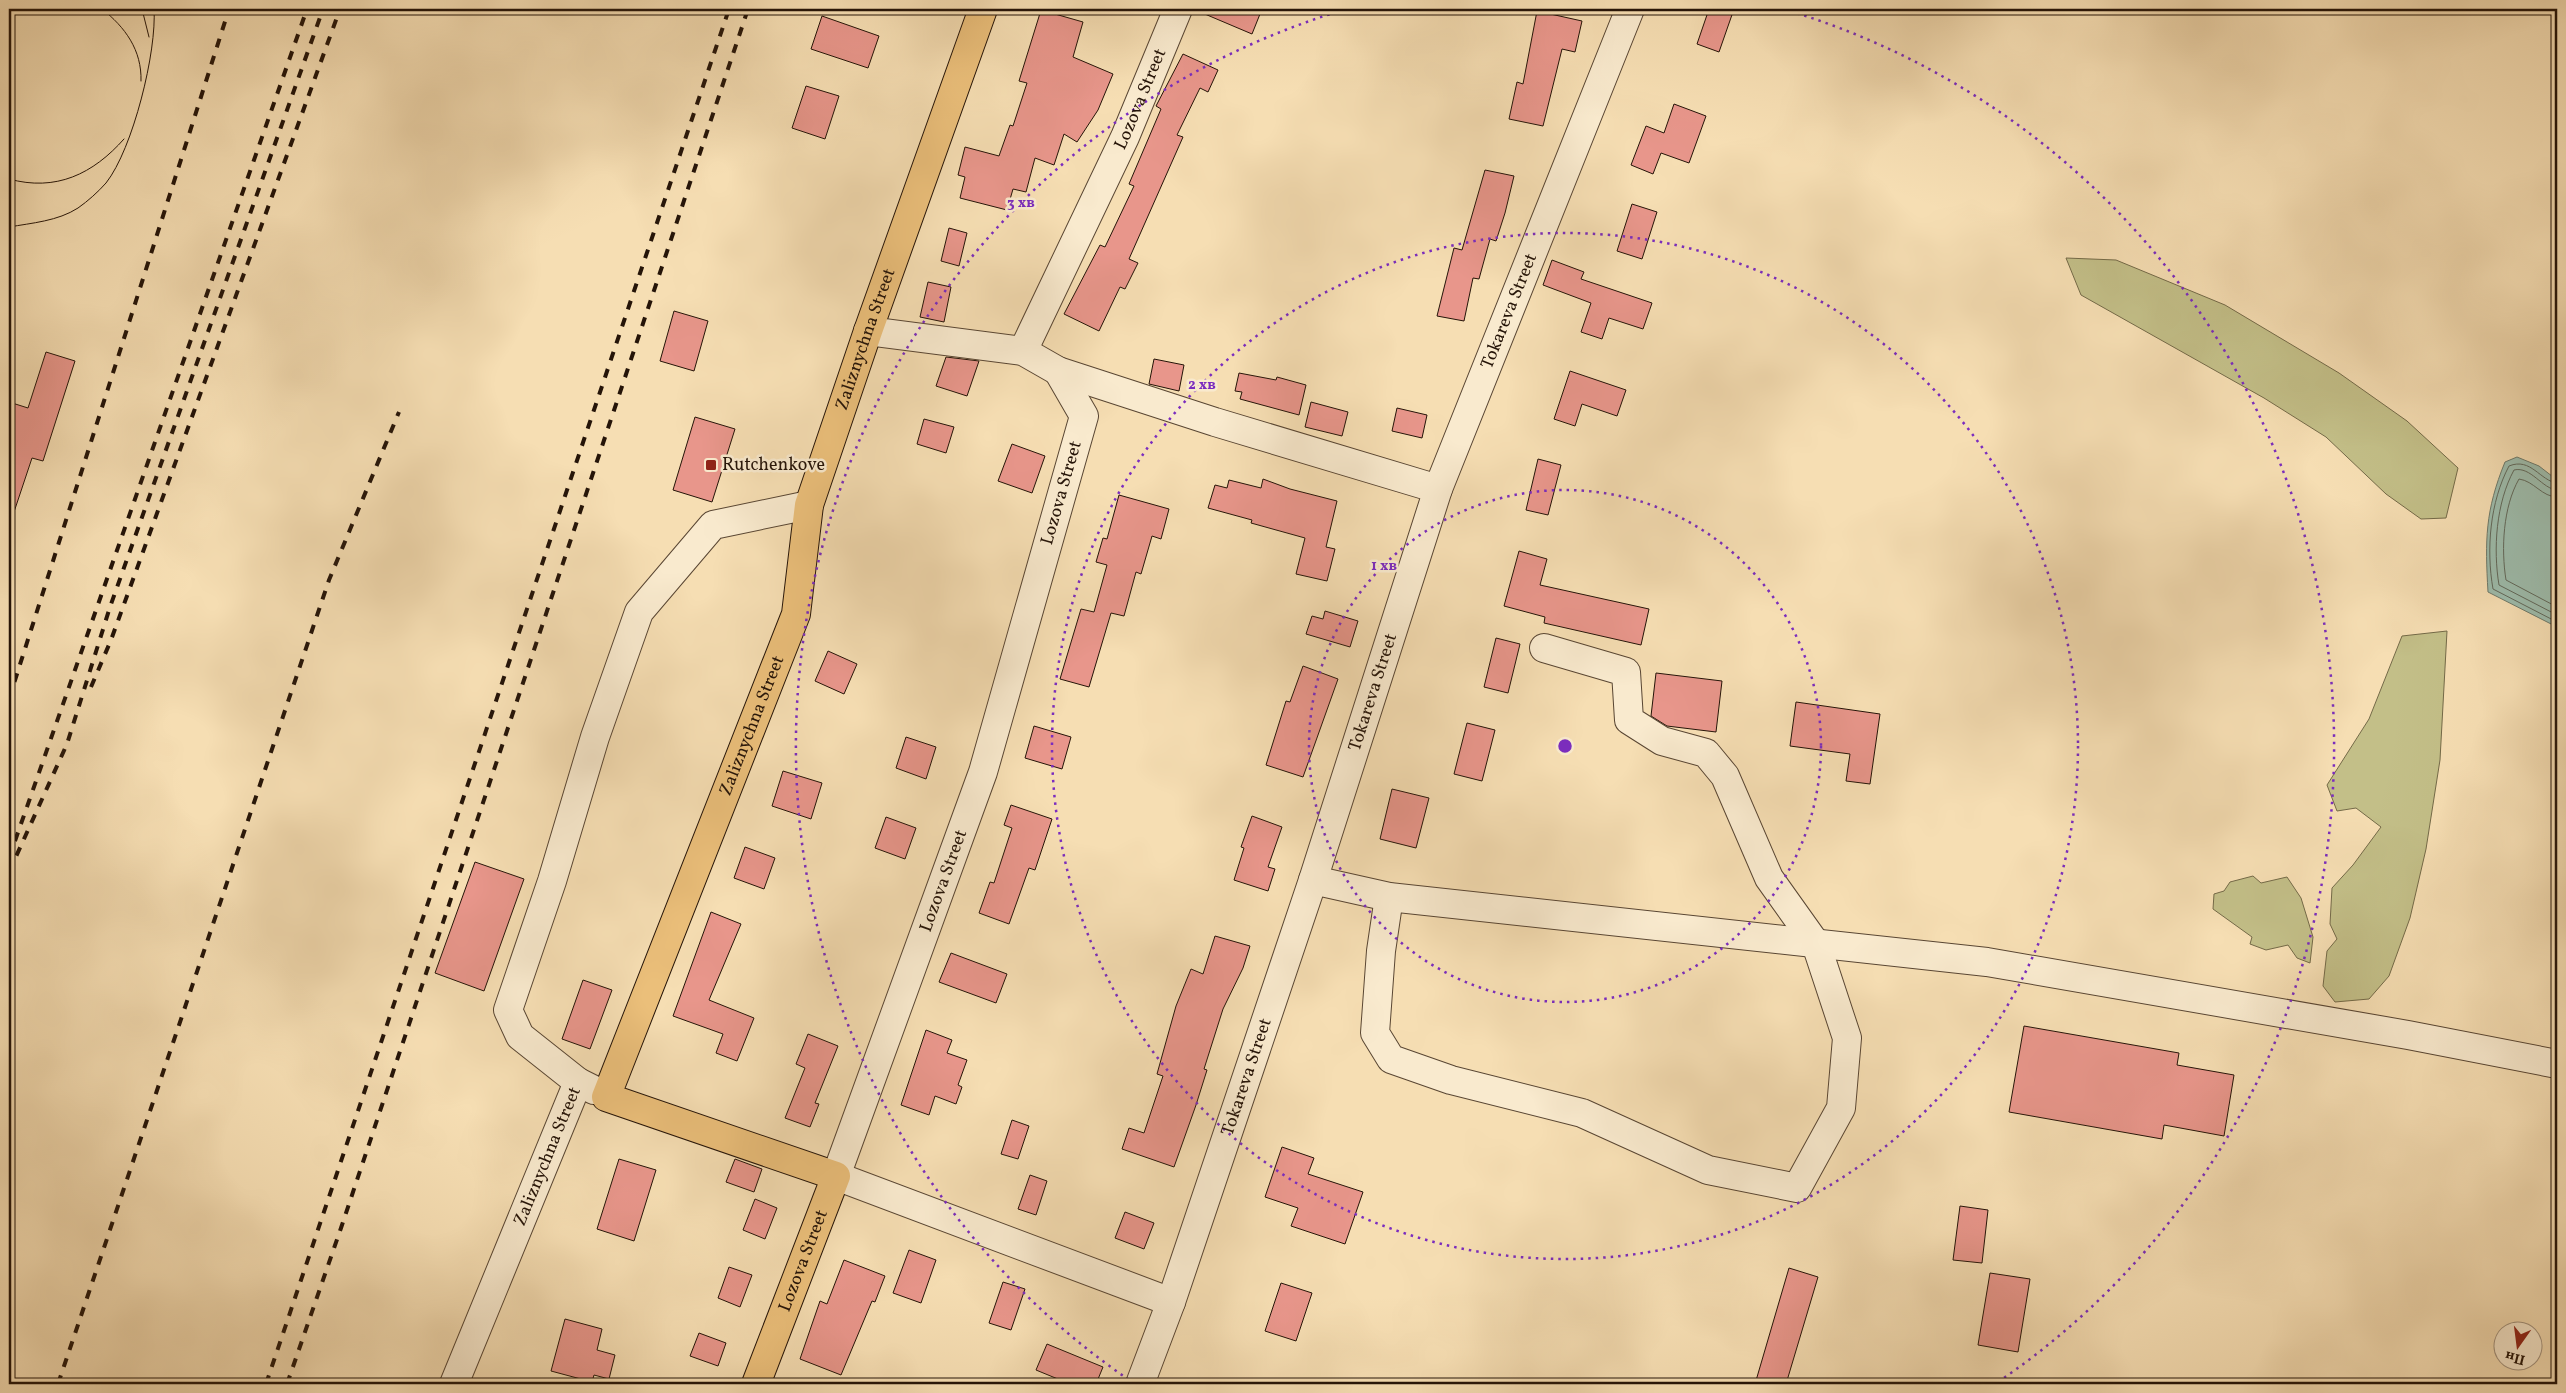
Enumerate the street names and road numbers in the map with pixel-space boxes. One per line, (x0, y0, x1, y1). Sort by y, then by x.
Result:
street label: Lozova Street (1108, 45, 1173, 154)
street label: Tokareva Street (1475, 250, 1544, 373)
street label: Zaliznychna Street (830, 265, 902, 414)
street label: Lozova Street (1035, 438, 1089, 548)
street label: Tokareva Street (1342, 630, 1404, 755)
street label: Zaliznychna Street (713, 652, 791, 799)
street label: Lozova Street (914, 826, 974, 936)
street label: Tokareva Street (1215, 1015, 1278, 1139)
street label: Zaliznychna Street (508, 1083, 587, 1230)
street label: Lozova Street (772, 1206, 834, 1315)

